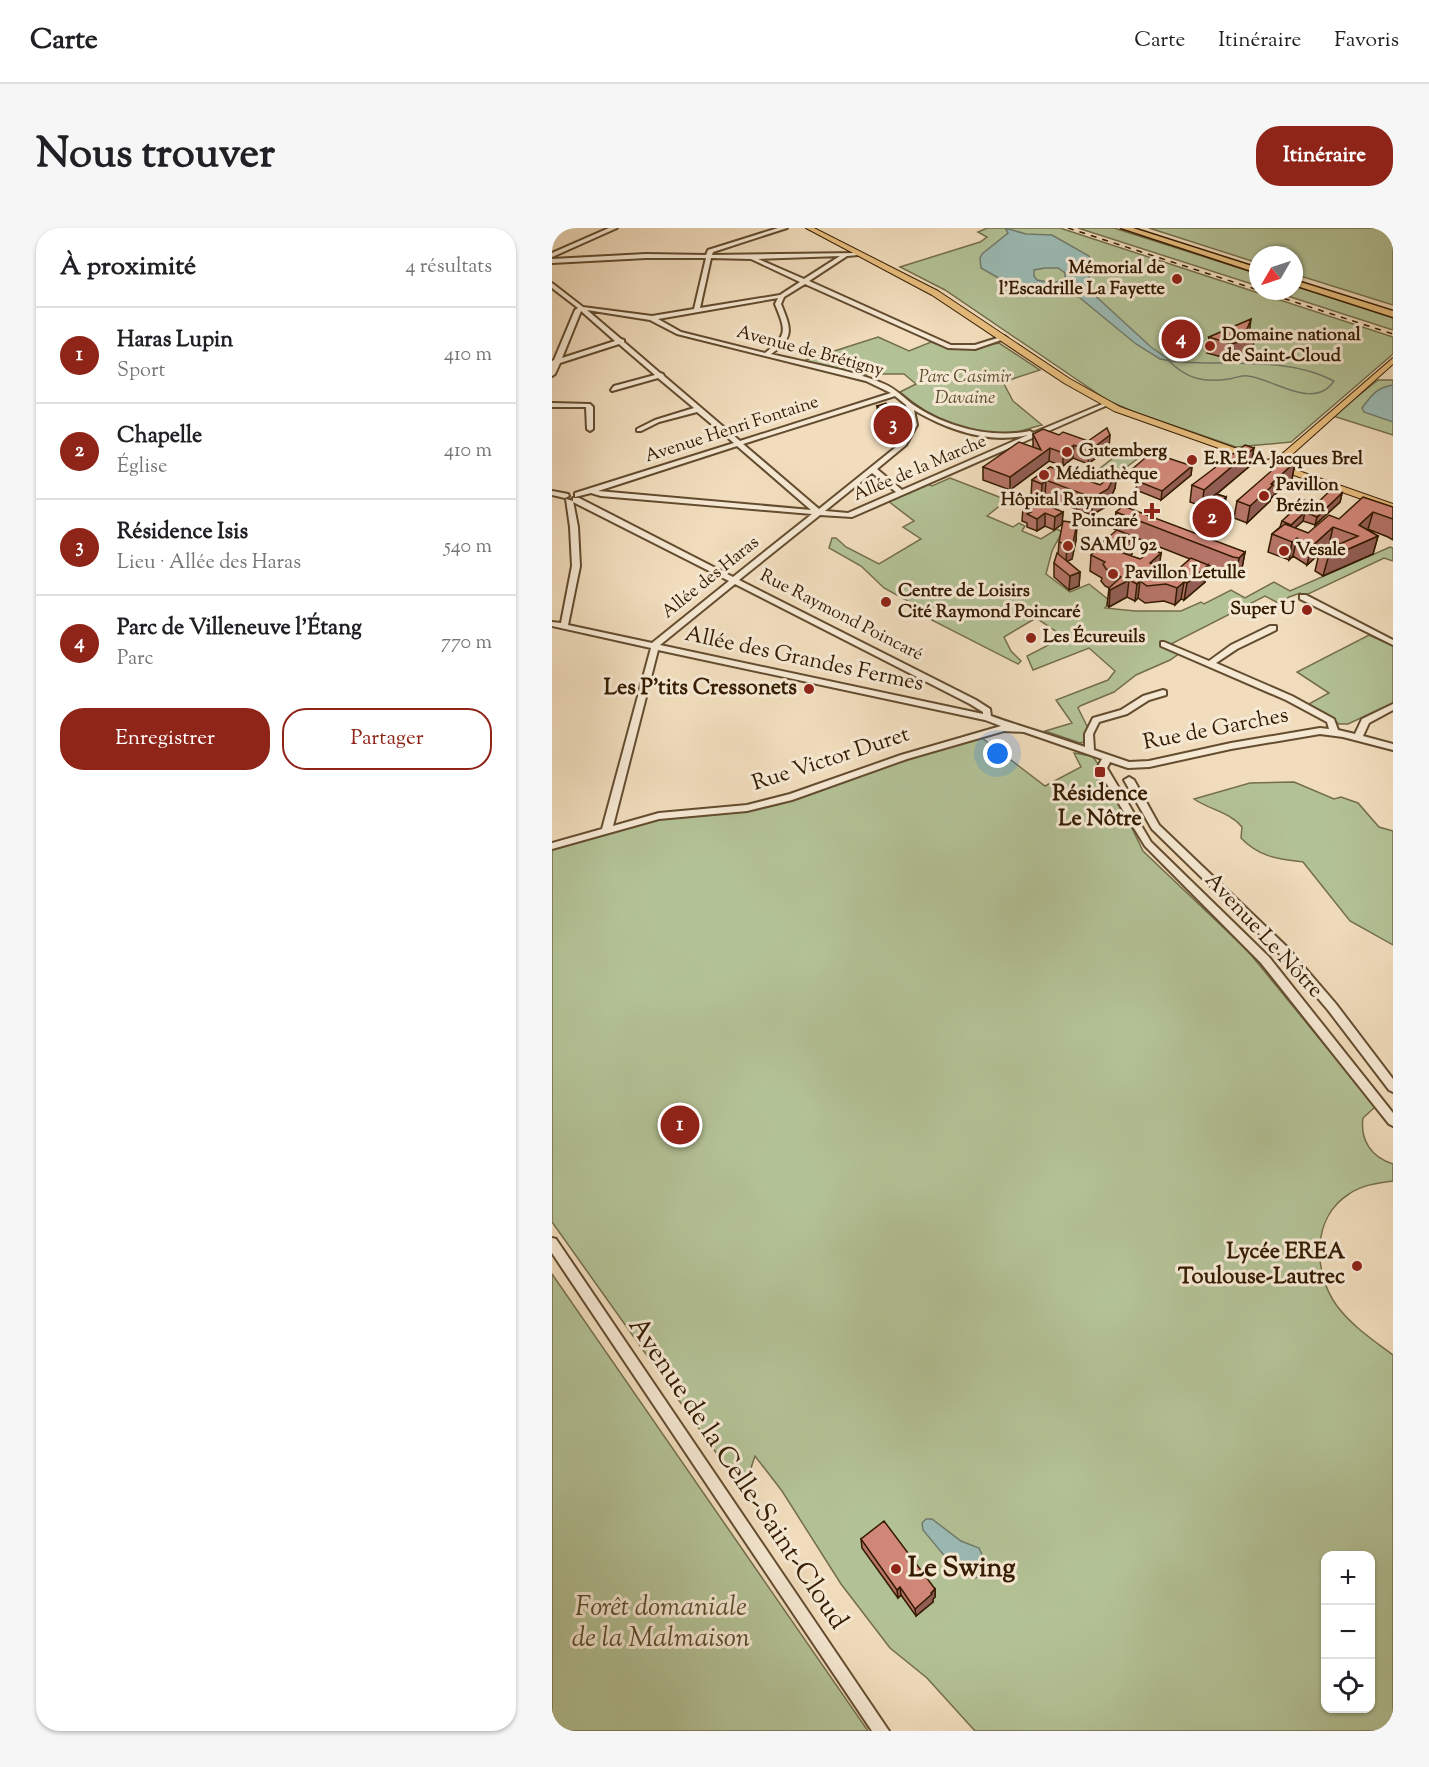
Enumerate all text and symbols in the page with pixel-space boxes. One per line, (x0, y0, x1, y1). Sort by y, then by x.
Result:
text: Carte (30, 21, 98, 61)
text: Carte (1134, 26, 1185, 56)
text: Itinéraire (1218, 26, 1301, 56)
text: Favoris (1334, 26, 1399, 56)
text: Nous trouver (36, 126, 275, 186)
button: Itinéraire (1256, 126, 1393, 186)
north arrow (1249, 246, 1303, 300)
text: À proximité (60, 249, 196, 286)
text: 4 résultats (406, 253, 492, 282)
place label: Mémorial de l’Escadrille La Fayette (999, 256, 1166, 303)
marker: Mémorial de l’Escadrille La Fayette (1170, 272, 1184, 286)
pin: 4 (1162, 316, 1200, 362)
street label: Avenue de Brétigny (733, 320, 887, 384)
place label: Domaine national de Saint-Cloud (1222, 323, 1362, 370)
text: Haras Lupin (117, 325, 233, 357)
marker: Domaine national de Saint-Cloud (1203, 339, 1217, 353)
text: 1 (76, 341, 83, 370)
text: 410 m (444, 341, 492, 370)
text: Sport (117, 357, 165, 386)
park label: Parc Casimir Davaine (919, 365, 1012, 412)
street label: Avenue Henri Fontaine (642, 390, 822, 470)
pin: 3 (874, 402, 912, 448)
text: Chapelle (117, 421, 202, 453)
street label: Allée de la Marche (849, 429, 991, 509)
text: 2 (75, 437, 84, 466)
text: 410 m (444, 437, 492, 466)
place label: Gutemberg (1079, 439, 1167, 465)
marker: Gutemberg (1060, 445, 1074, 459)
place label: E.R.E.A Jacques Brel (1204, 447, 1364, 473)
text: Église (117, 453, 167, 482)
marker: E.R.E.A Jacques Brel (1185, 453, 1199, 467)
place label: Médiathèque (1056, 462, 1158, 488)
marker: Médiathèque (1037, 468, 1051, 482)
place label: Pavillon Brézin (1276, 473, 1339, 520)
place label: Hôpital Raymond Poincaré (1001, 488, 1139, 535)
marker: Pavillon Brézin (1257, 489, 1271, 503)
pin: 2 (1192, 496, 1232, 540)
marker: Hôpital Raymond Poincaré (1143, 502, 1161, 520)
text: Résidence Isis (117, 517, 248, 549)
street label: Allée des Haras (657, 531, 765, 625)
text: 3 (75, 533, 84, 562)
text: 540 m (444, 533, 492, 562)
place label: SAMU 92 (1080, 533, 1158, 559)
place label: Vesale (1296, 538, 1346, 564)
marker: SAMU 92 (1061, 539, 1075, 553)
marker: Vesale (1277, 544, 1291, 558)
text: Lieu · Allée des Haras (117, 549, 301, 578)
place label: Pavillon Letulle (1125, 561, 1246, 587)
street label: Rue Raymond Poincaré (755, 564, 927, 668)
marker: Pavillon Letulle (1106, 567, 1120, 581)
place label: Centre de Loisirs Cité Raymond Poincaré (898, 579, 1081, 626)
marker: Centre de Loisirs Cité Raymond Poincaré (879, 595, 893, 609)
place label: Super U (1230, 597, 1295, 623)
marker: Super U (1300, 603, 1314, 617)
text: Parc de Villeneuve l'Étang (117, 613, 362, 645)
street label: Allée des Grandes Fermes (682, 619, 926, 701)
place label: Les Écureuils (1043, 624, 1145, 651)
text: 4 (74, 629, 85, 658)
text: 770 m (441, 629, 492, 658)
marker: Les Écureuils (1024, 631, 1038, 645)
text: Parc (117, 645, 153, 674)
place label: Les P’tits Cressonets (604, 673, 797, 705)
marker: Les P’tits Cressonets (802, 682, 816, 696)
street label: Rue de Garches (1141, 700, 1291, 760)
button: Enregistrer (60, 708, 270, 770)
button: Partager (282, 708, 492, 770)
street label: Rue Victor Duret (748, 719, 914, 801)
your location (983, 739, 1012, 768)
marker: Résidence Le Nôtre (1093, 765, 1107, 779)
place label: Résidence Le Nôtre (1052, 779, 1148, 836)
street label: Avenue Le Nôtre (1196, 866, 1330, 1006)
pin: 1 (660, 1102, 700, 1148)
place label: Lycée EREA Toulouse-Lautrec (1178, 1237, 1345, 1294)
marker: Lycée EREA Toulouse-Lautrec (1350, 1259, 1364, 1273)
street label: Avenue de la Celle-Saint-Cloud (617, 1310, 857, 1638)
place label: Le Swing (908, 1550, 1015, 1589)
map controls (1321, 1551, 1375, 1713)
button: + (1321, 1551, 1375, 1605)
marker: Le Swing (889, 1562, 903, 1576)
park label: Forêt domaniale de la Malmaison (572, 1589, 750, 1659)
button: − (1321, 1605, 1375, 1659)
button: locate (1321, 1659, 1375, 1713)

